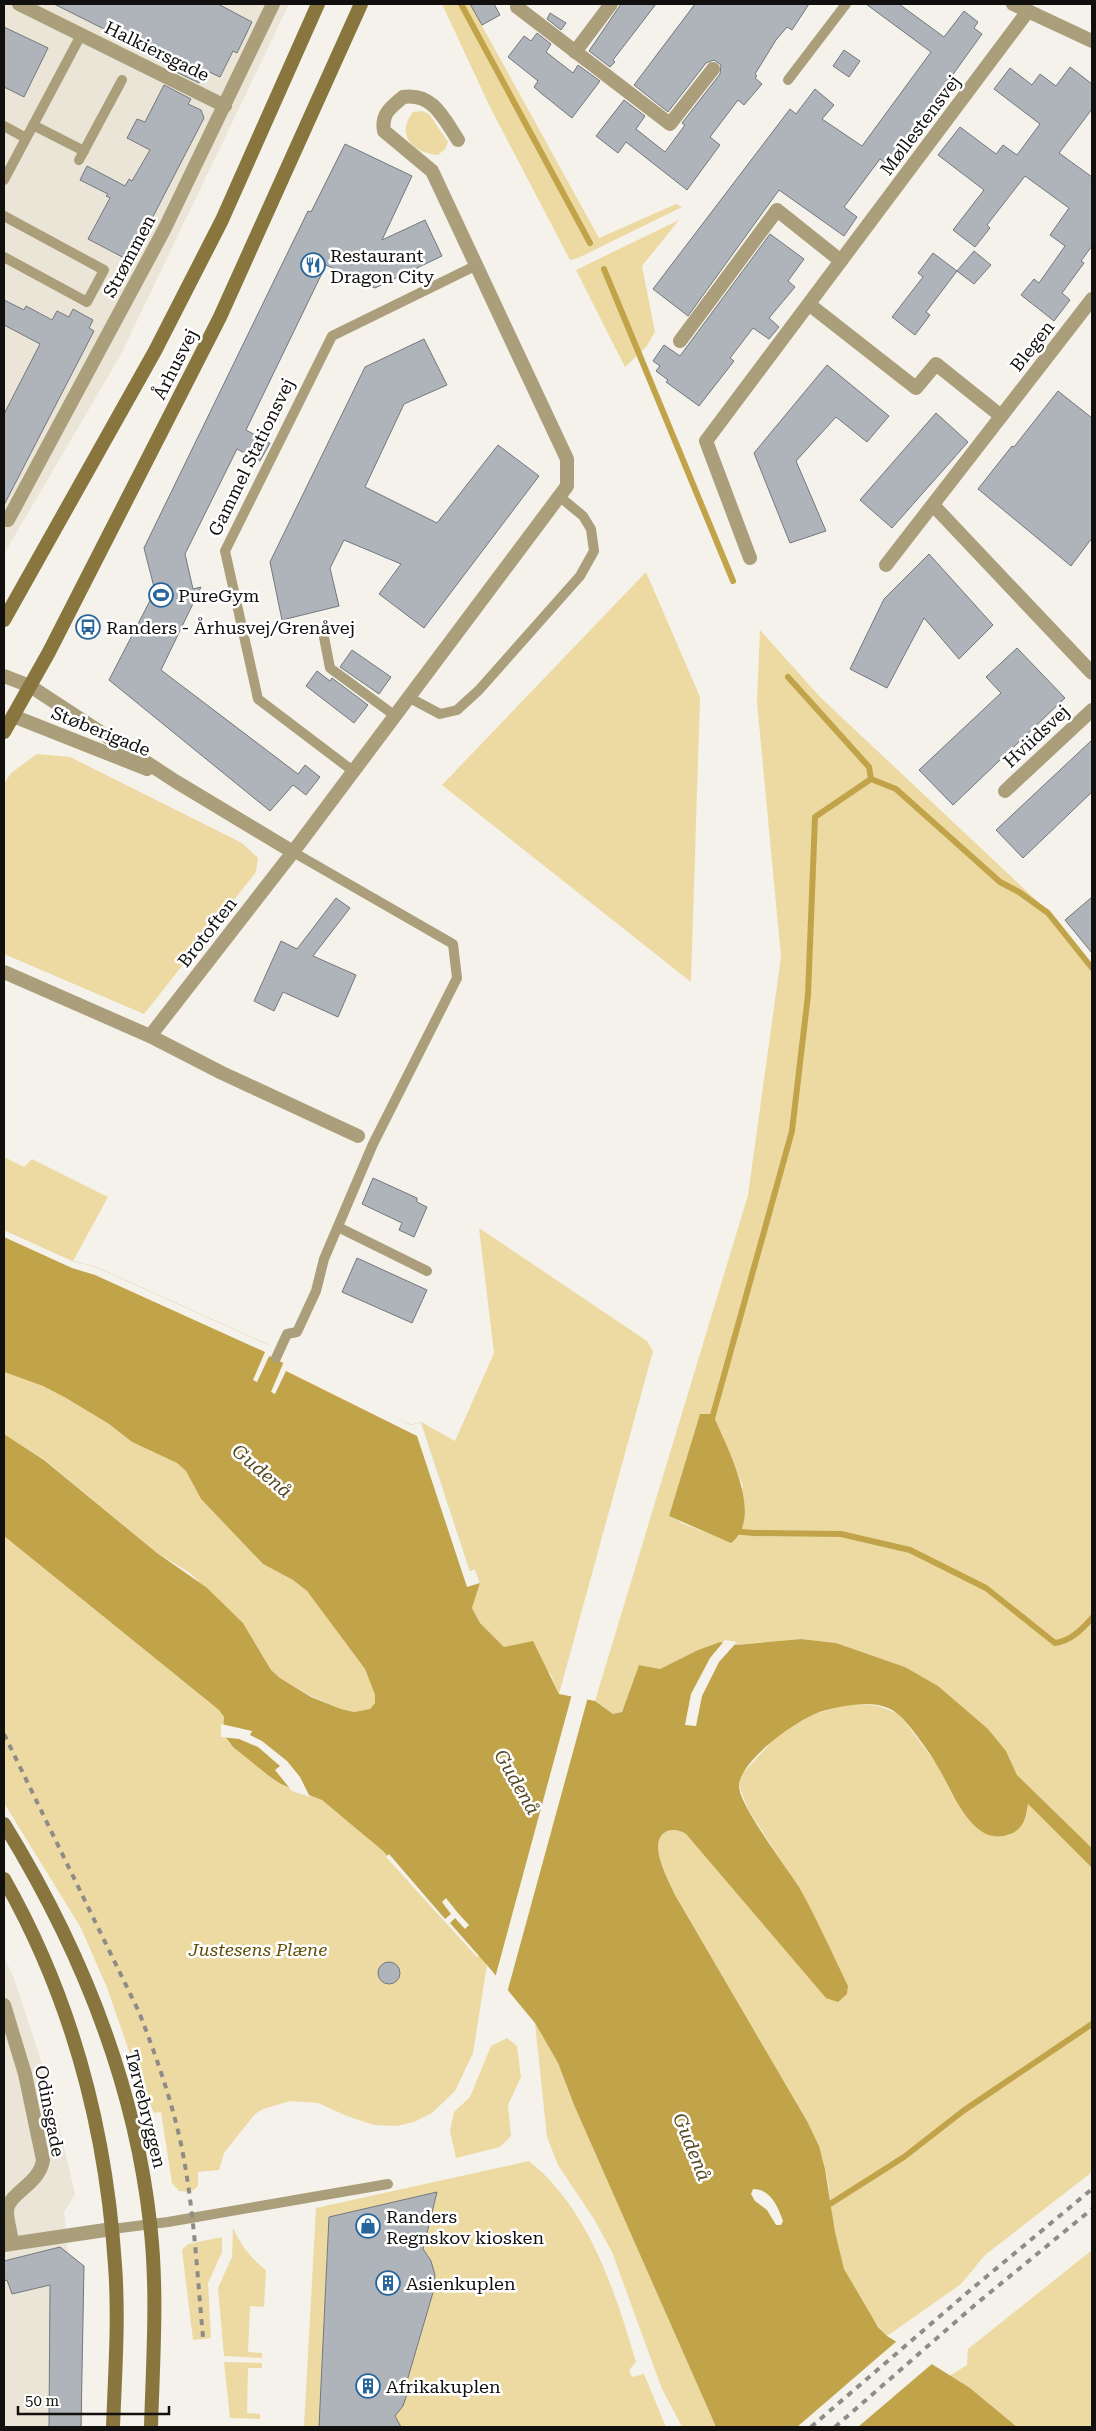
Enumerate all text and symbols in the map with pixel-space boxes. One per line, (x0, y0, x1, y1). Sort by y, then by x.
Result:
street label: Halkiersgade (101, 17, 213, 85)
street label: Møllestensvej (876, 71, 964, 179)
street label: Strømmen (99, 211, 160, 301)
place label: Restaurant Dragon City (330, 245, 435, 287)
restaurant icon: Restaurant Dragon City (300, 252, 326, 278)
street label: Blegen (1006, 316, 1059, 376)
street label: Århusvej (148, 325, 202, 403)
street label: Gammel Stationsvej (204, 375, 298, 539)
sports icon: PureGym (148, 582, 174, 608)
place label: PureGym (178, 585, 259, 606)
bus stop icon: Randers - Århusvej/Grenåvej (75, 614, 101, 640)
place label: Randers - Århusvej/Grenåvej (106, 617, 355, 638)
street label: Hviidsvej (999, 700, 1073, 772)
street label: Støberigade (48, 702, 154, 760)
street label: Brotoften (173, 892, 241, 971)
water label: Gudenå (227, 1439, 297, 1503)
water label: Gudenå (489, 1745, 545, 1819)
park label: Justesens Plæne (188, 1939, 327, 1960)
street label: Tørvebryggen (121, 2048, 171, 2171)
street label: Odinsgade (31, 2063, 69, 2159)
water label: Gudenå (668, 2110, 716, 2184)
place label: Randers Regnskov kiosken (386, 2206, 544, 2248)
shop icon: Randers Regnskov kiosken (355, 2213, 381, 2239)
building icon: Asienkuplen (375, 2270, 401, 2296)
place label: Asienkuplen (406, 2273, 516, 2294)
building icon: Afrikakuplen (355, 2373, 381, 2399)
place label: Afrikakuplen (386, 2376, 501, 2397)
scale bar (18, 2384, 169, 2416)
text: 50 m (25, 2392, 60, 2410)

